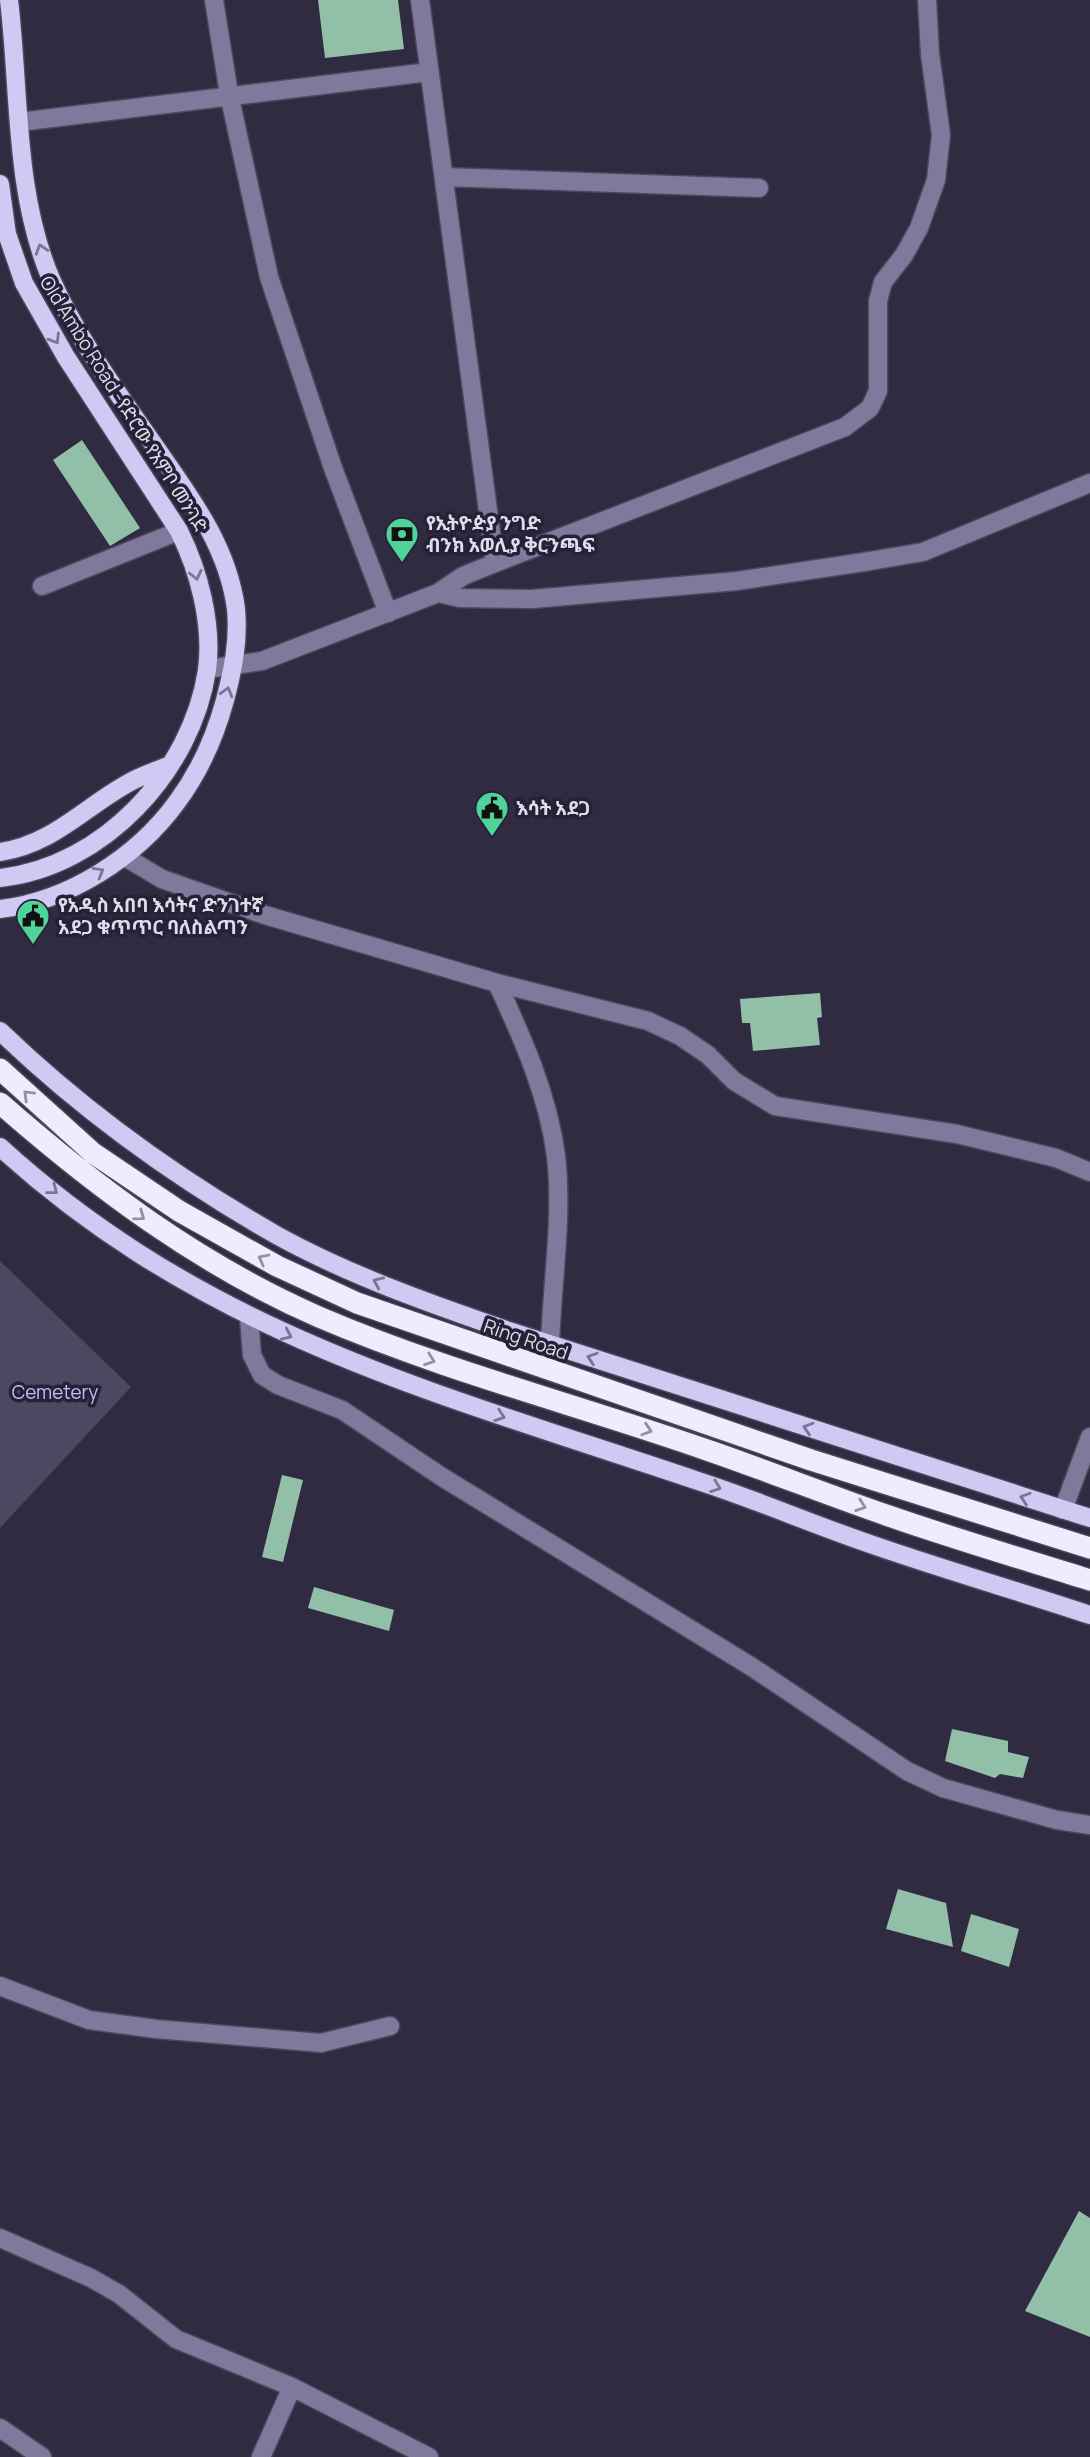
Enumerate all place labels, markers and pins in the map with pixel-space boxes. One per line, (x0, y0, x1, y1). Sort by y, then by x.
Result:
place label: የኢትዮዽያ ንግድ ብንክ አወሊያ ቅርንጫፍ (426, 510, 595, 558)
bank icon: የኢትዮዽያ ንግድ ብንክ አወሊያ ቅርንጫፍ (383, 515, 421, 564)
public building icon: እሳት አደጋ (473, 789, 511, 838)
place label: እሳት አደጋ (516, 795, 590, 821)
place label: የአዲስ አበባ እሳትና ድንገተኛ አደጋ ቁጥጥር ባለስልጣን (58, 892, 264, 940)
public building icon: የአዲስ አበባ እሳትና ድንገተኛ አደጋ ቁጥጥር ባለስልጣን (14, 897, 52, 946)

